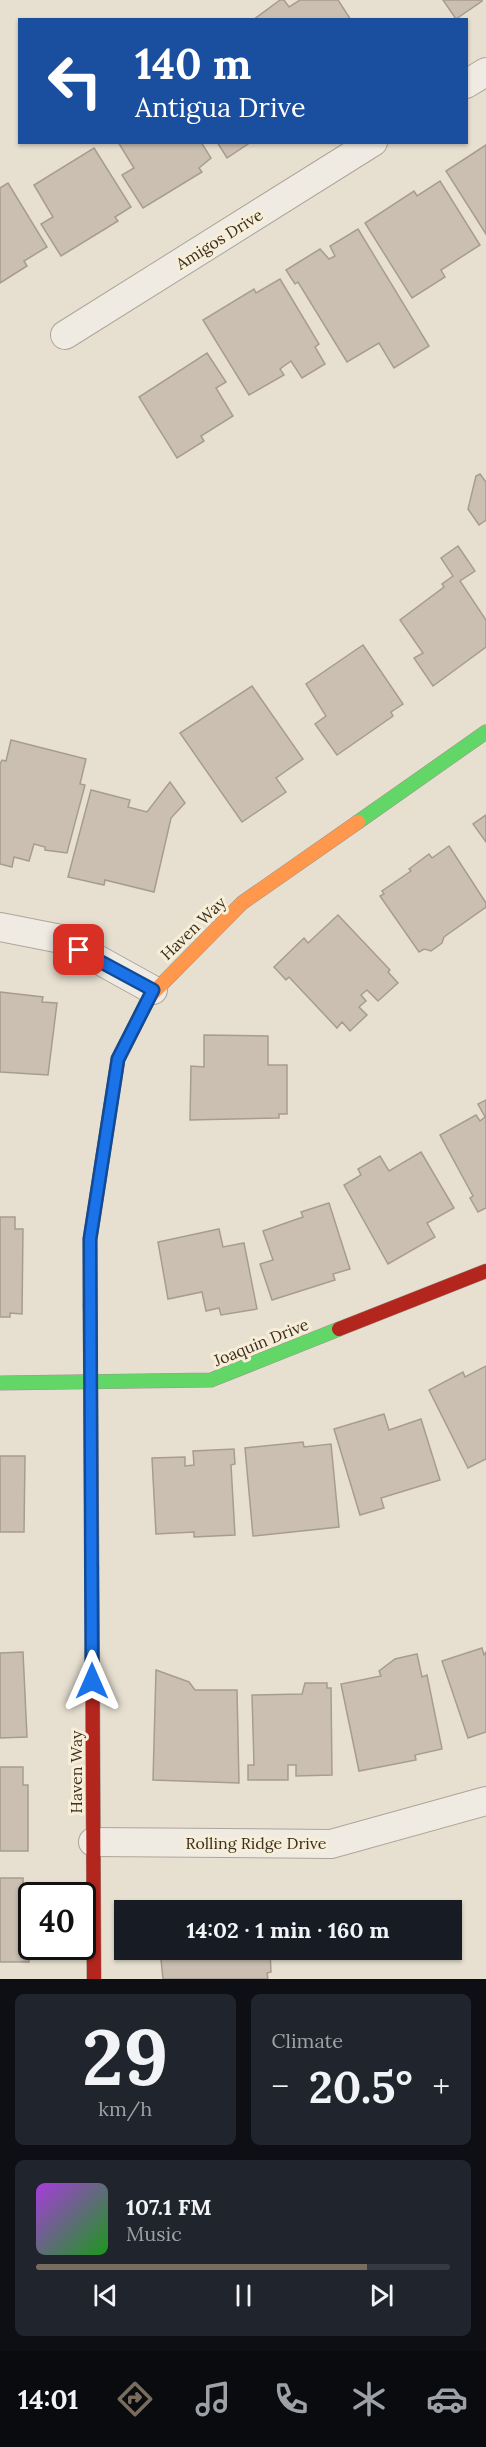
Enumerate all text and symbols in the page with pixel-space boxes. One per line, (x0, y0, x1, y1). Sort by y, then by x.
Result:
text: 140 m (135, 37, 251, 91)
icon: left (36, 42, 114, 120)
text: Antigua Drive (135, 90, 306, 124)
street label: Amigos Drive (171, 204, 266, 274)
street label: Haven Way (156, 892, 230, 964)
pin (53, 924, 104, 975)
icon: arrive (62, 933, 95, 966)
street label: Joaquin Drive (210, 1314, 312, 1370)
position arrow (60, 1649, 124, 1713)
street label: Haven Way (66, 1730, 86, 1813)
street label: Rolling Ridge Drive (185, 1833, 327, 1853)
speed limit sign: 40 (18, 1882, 96, 1960)
text: 14:02 · 1 min · 160 m (186, 1916, 390, 1944)
text: 29 (82, 2007, 169, 2106)
text: Climate (272, 2028, 343, 2053)
text: 20.5° (309, 2058, 413, 2115)
text: − (272, 2065, 289, 2107)
text: + (432, 2065, 450, 2107)
text: km/h (98, 2096, 152, 2121)
text: 107.1 FM (126, 2193, 212, 2221)
text: Music (126, 2221, 182, 2246)
icon: previous (89, 2279, 122, 2312)
icon: pause (227, 2279, 260, 2312)
icon: next (365, 2279, 398, 2312)
icon: directions (114, 2378, 156, 2420)
icon: music (192, 2378, 234, 2420)
icon: phone (270, 2378, 312, 2420)
icon: climate (348, 2378, 390, 2420)
icon: car (426, 2378, 468, 2420)
text: 14:01 (18, 2382, 79, 2416)

